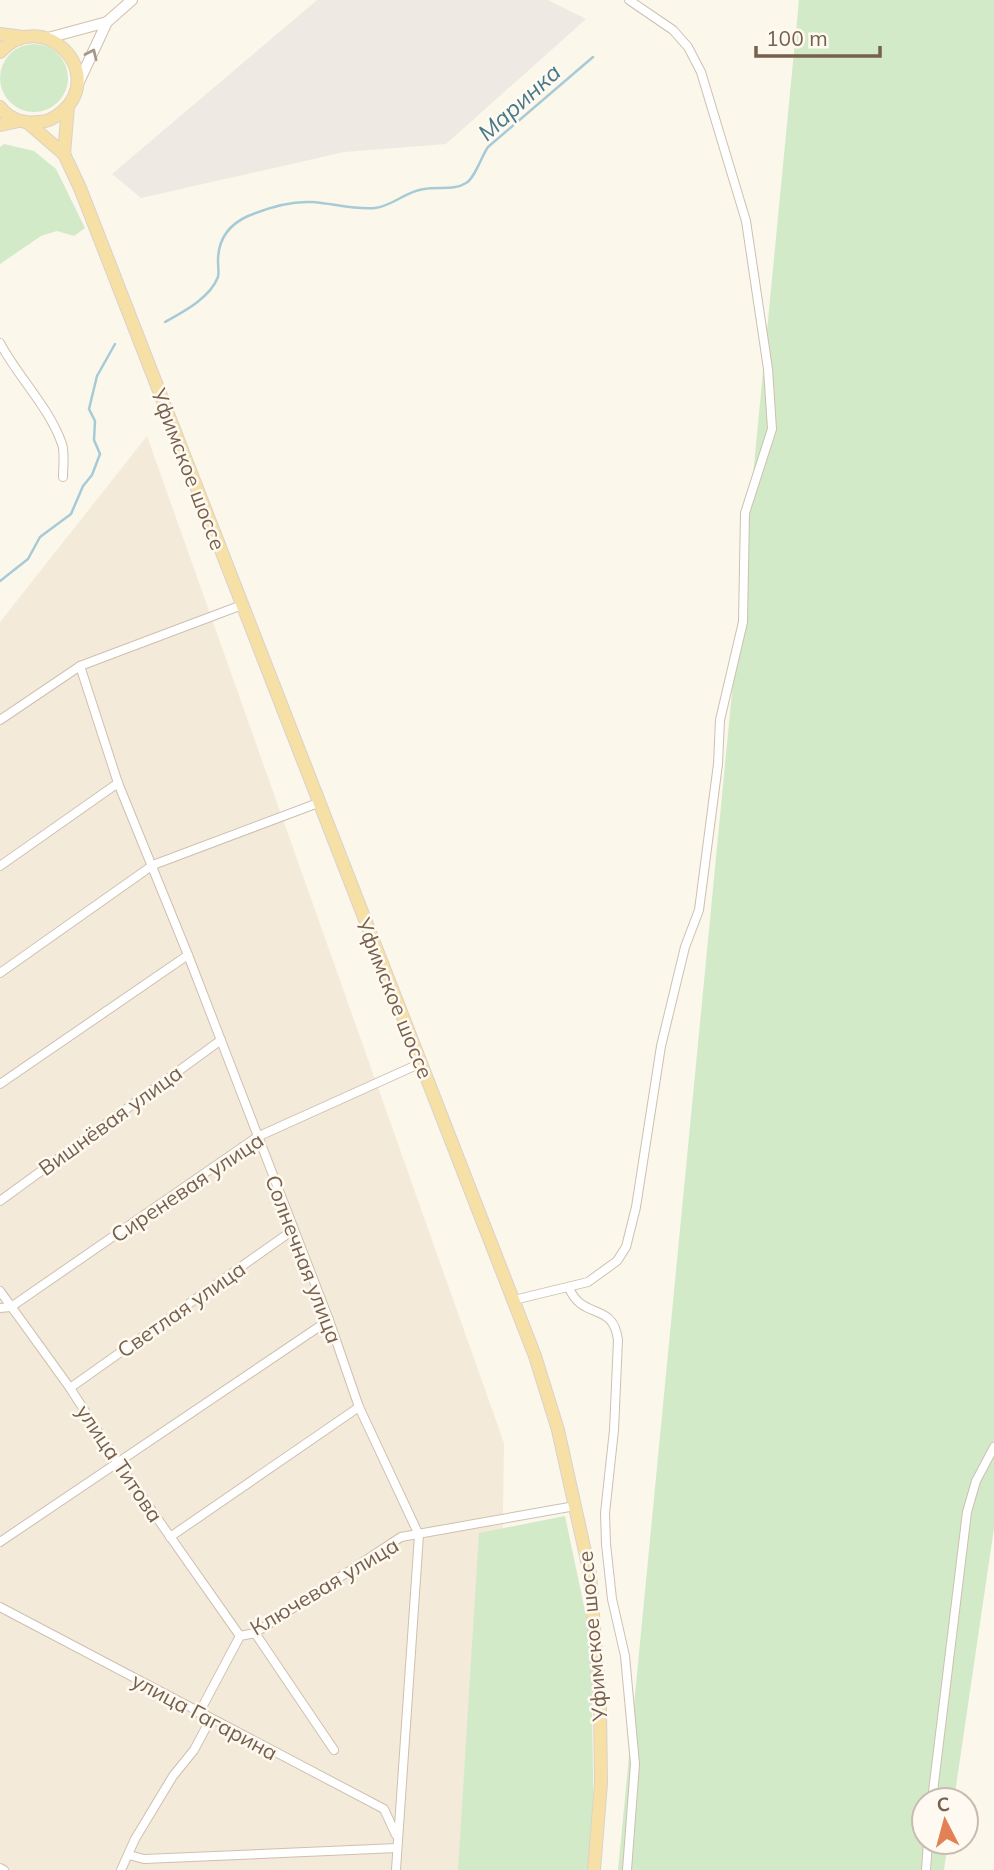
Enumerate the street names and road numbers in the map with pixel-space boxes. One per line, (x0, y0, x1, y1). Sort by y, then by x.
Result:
street label: Уфимское шоссе (146, 384, 232, 554)
street label: Уфимское шоссе (351, 913, 439, 1082)
street label: Вишнёвая улица (33, 1059, 187, 1181)
street label: Сиреневая улица (106, 1126, 268, 1248)
street label: Солнечная улица (260, 1171, 348, 1347)
street label: Светлая улица (112, 1255, 250, 1363)
street label: улица Титова (71, 1399, 169, 1527)
street label: Ключевая улица (245, 1531, 403, 1641)
street label: Уфимское шоссе (572, 1550, 612, 1723)
street label: улица Гагарина (128, 1667, 282, 1765)

